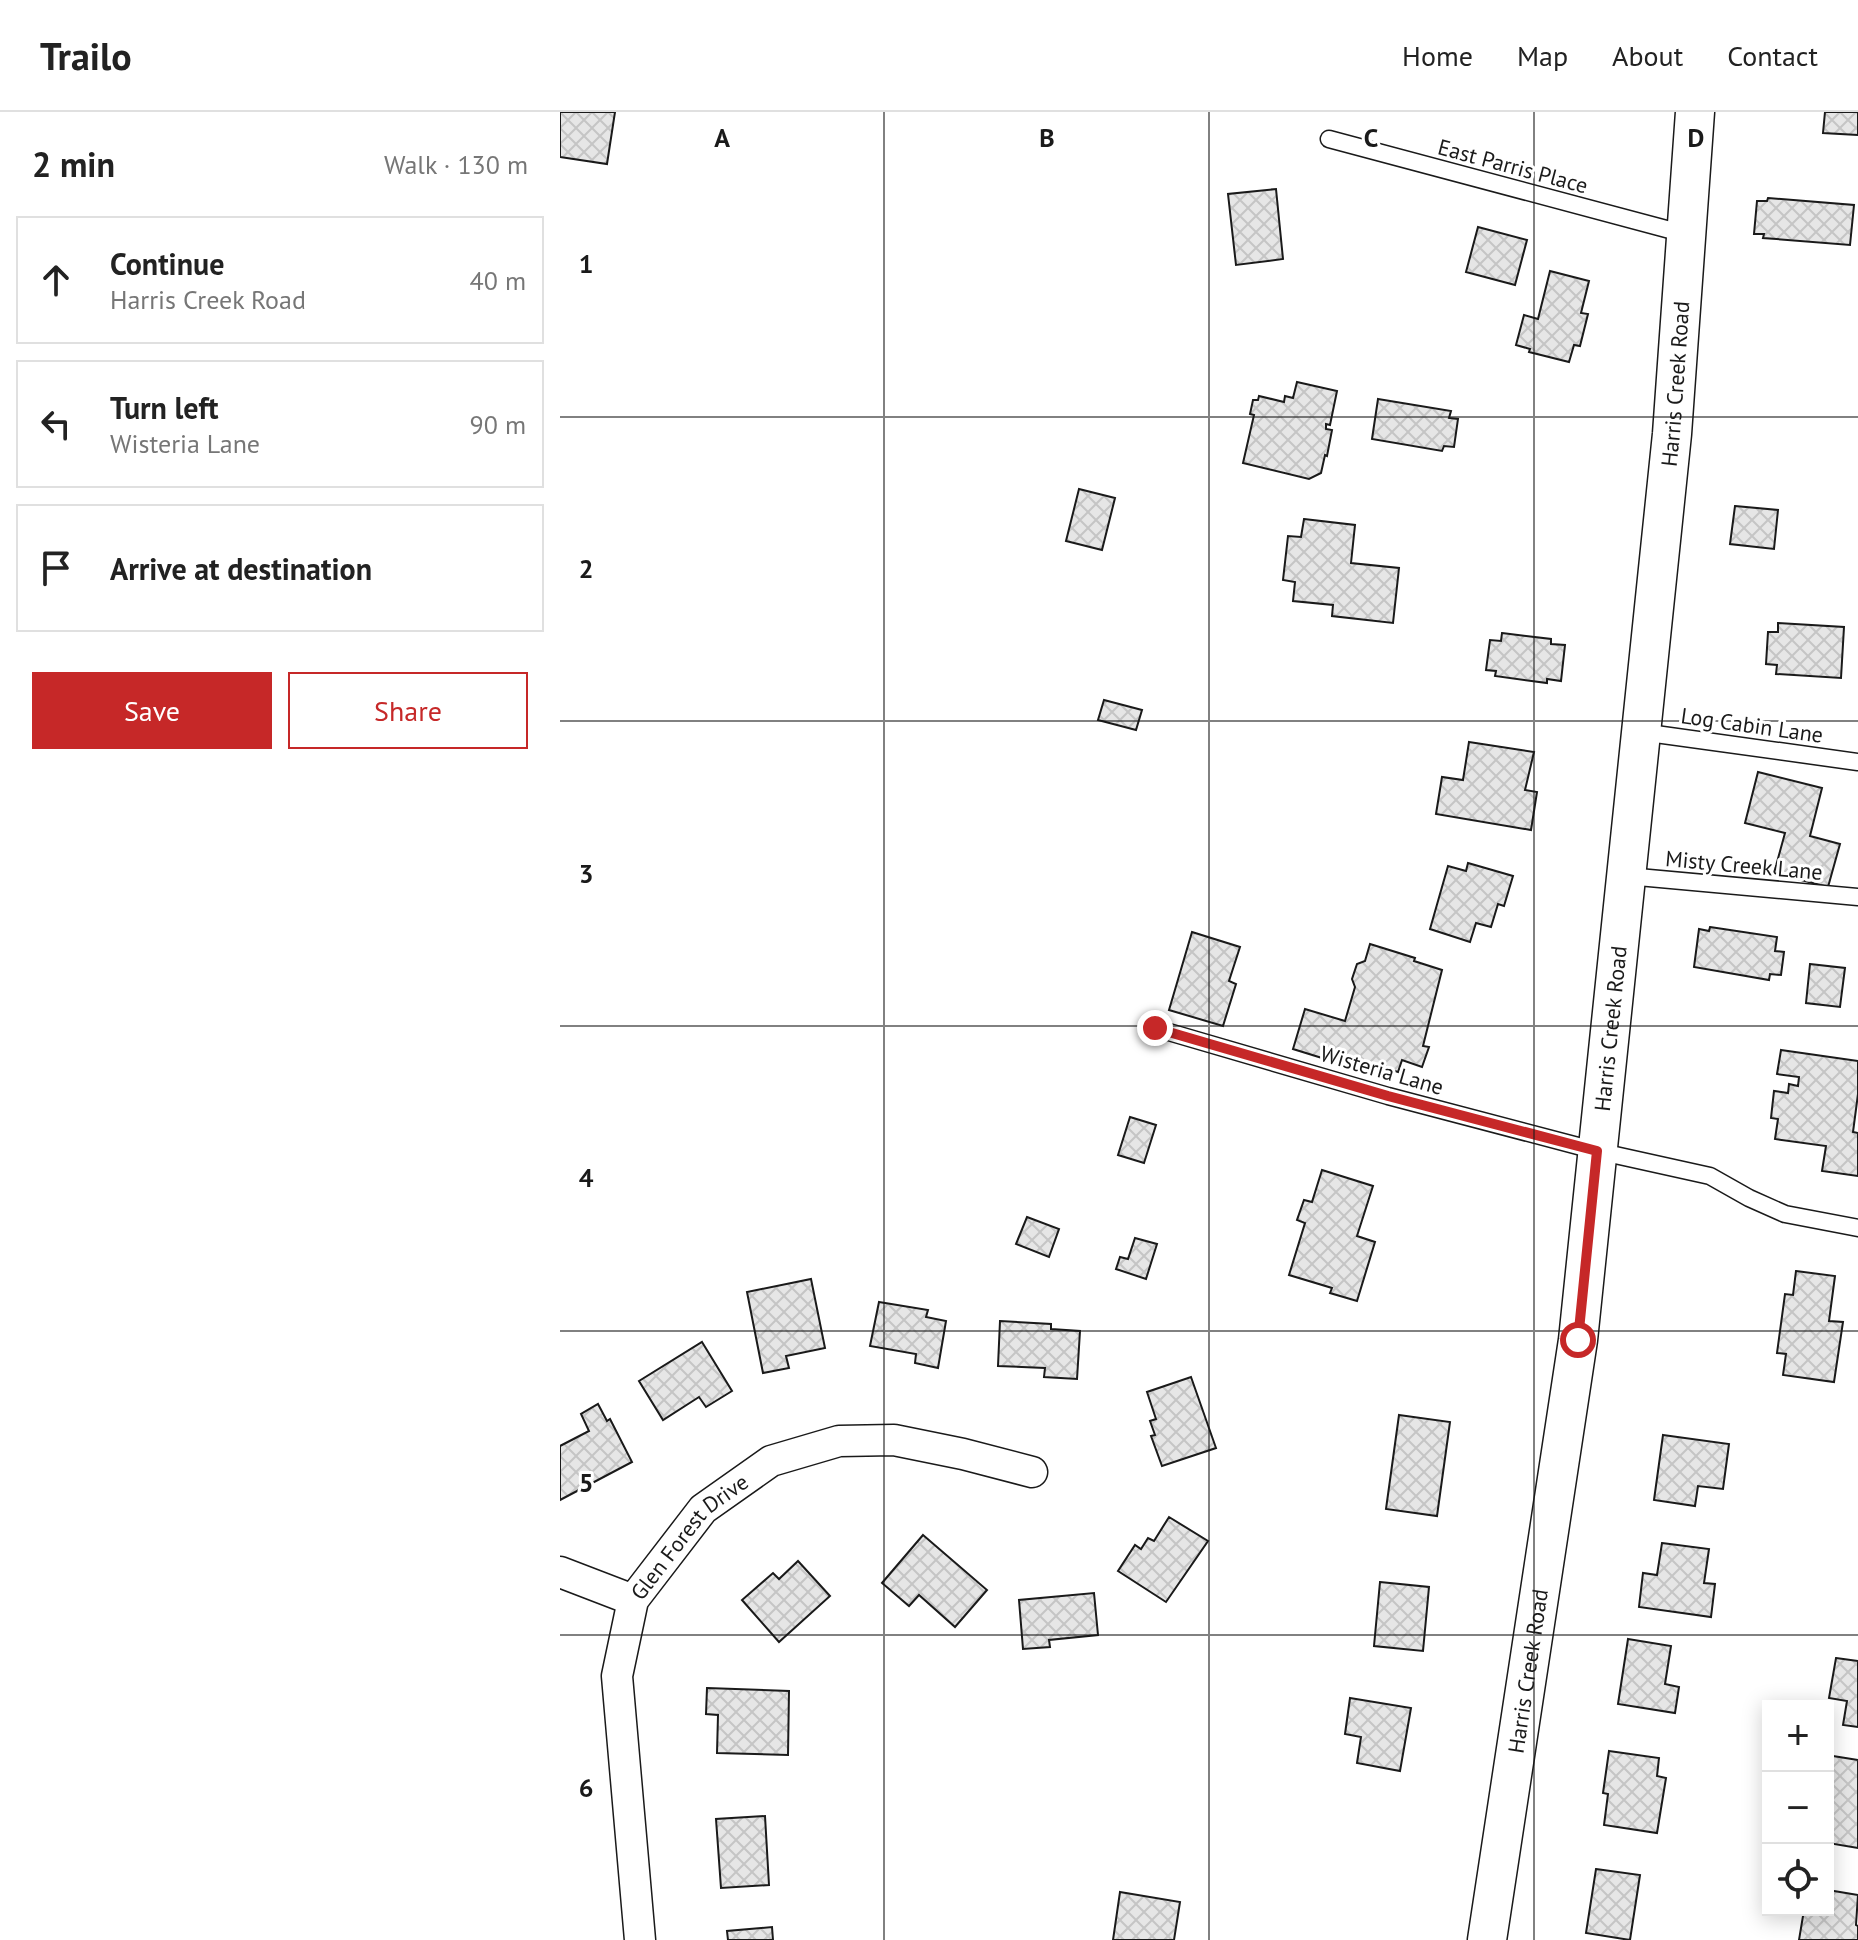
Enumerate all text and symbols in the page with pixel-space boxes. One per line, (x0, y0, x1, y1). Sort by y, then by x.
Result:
text: Trailo (40, 31, 132, 80)
text: Home (1402, 37, 1473, 74)
text: Map (1517, 37, 1568, 74)
text: About (1612, 37, 1683, 74)
text: Contact (1727, 37, 1818, 74)
text: A (714, 121, 730, 154)
text: B (1039, 121, 1055, 154)
text: C (1364, 121, 1378, 154)
text: D (1688, 121, 1704, 154)
street label: East Parris Place (1435, 133, 1591, 199)
text: 2 min (32, 142, 115, 186)
text: Walk · 130 m (384, 148, 528, 181)
text: Continue (110, 244, 224, 283)
text: 1 (579, 247, 593, 280)
icon: ahead (34, 258, 78, 302)
text: 40 m (470, 264, 526, 297)
text: Harris Creek Road (110, 283, 306, 316)
street label: Harris Creek Road (1655, 300, 1695, 468)
text: Turn left (110, 388, 218, 427)
icon: left (34, 402, 78, 446)
text: 90 m (470, 408, 526, 441)
text: Wisteria Lane (110, 427, 260, 460)
icon: arrive (34, 546, 78, 590)
text: Arrive at destination (110, 549, 372, 588)
text: 2 (579, 552, 593, 585)
button: Save (32, 672, 272, 749)
button: Share (288, 672, 528, 749)
street label: Log Cabin Lane (1679, 701, 1825, 749)
street label: Misty Creek Lane (1664, 844, 1824, 886)
text: 3 (579, 857, 593, 890)
street label: Harris Creek Road (1588, 945, 1633, 1112)
route end (1137, 1010, 1173, 1046)
street label: Wisteria Lane (1317, 1039, 1447, 1101)
text: 4 (579, 1161, 594, 1194)
route start (1560, 1322, 1596, 1358)
text: 5 (579, 1466, 593, 1499)
street label: Glen Forest Drive (624, 1468, 754, 1605)
street label: Harris Creek Road (1502, 1587, 1554, 1755)
map controls (1762, 1700, 1834, 1916)
button: + (1762, 1700, 1834, 1772)
text: 6 (579, 1771, 593, 1804)
button: − (1762, 1772, 1834, 1844)
button: locate (1762, 1844, 1834, 1916)

